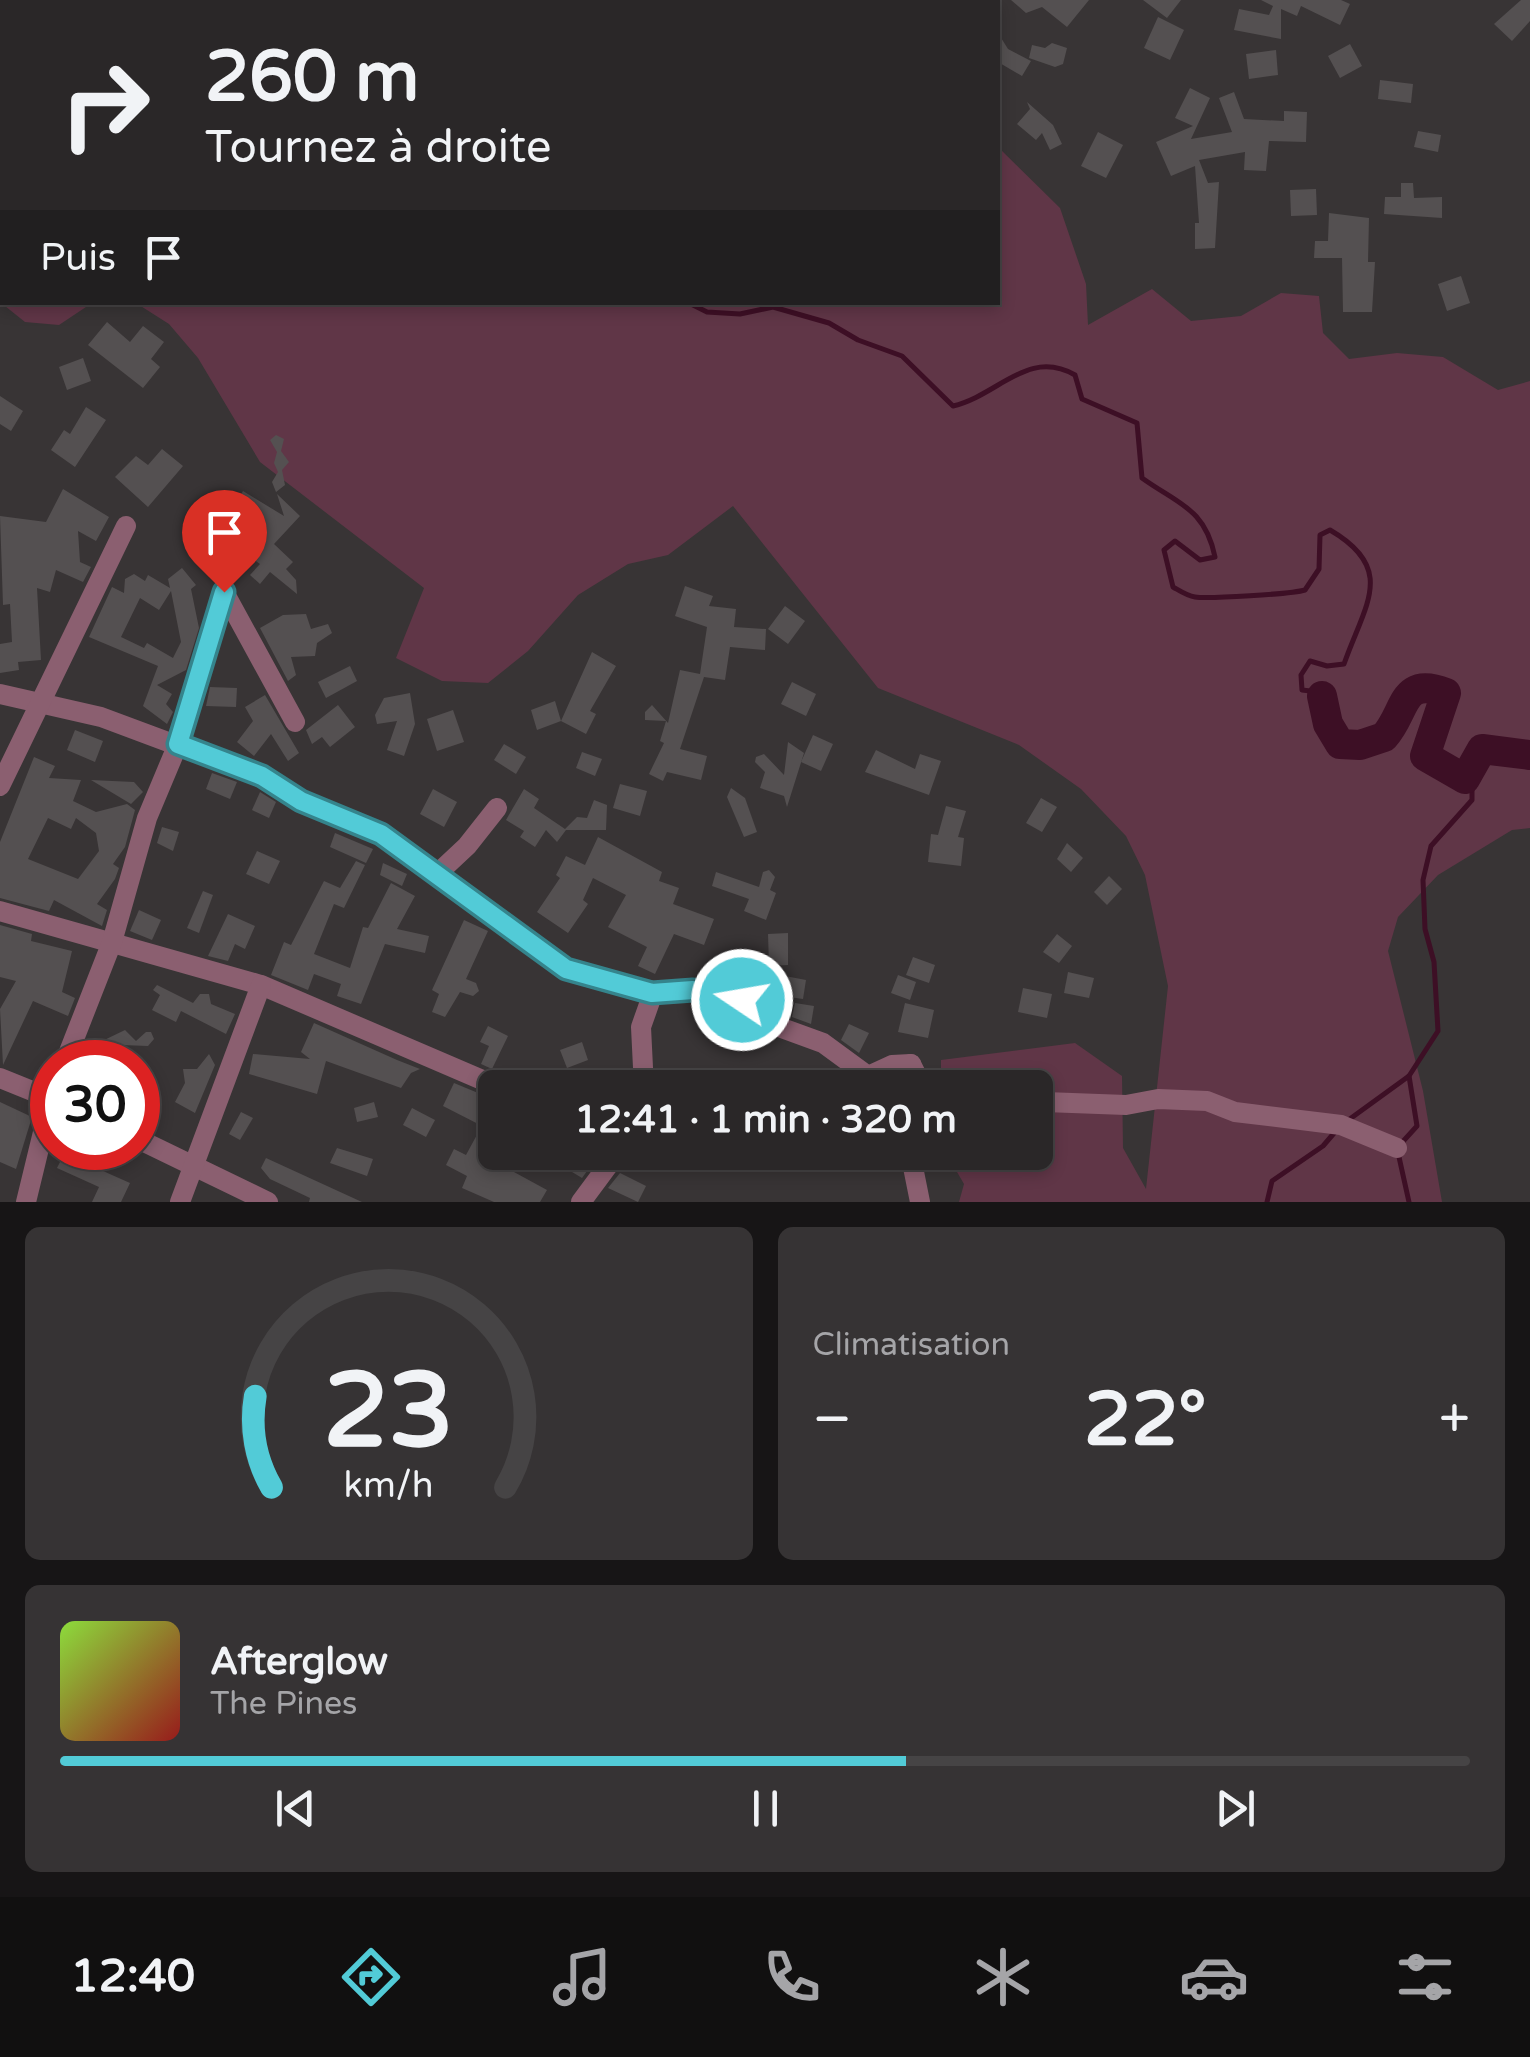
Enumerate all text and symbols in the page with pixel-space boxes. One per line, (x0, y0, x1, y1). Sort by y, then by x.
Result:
text: 260 m (205, 36, 419, 120)
icon: right (40, 40, 170, 170)
text: Tournez à droite (205, 121, 551, 175)
icon: arrive (136, 230, 191, 285)
text: Puis (40, 235, 116, 281)
pin (182, 490, 267, 593)
icon: arrive (197, 505, 252, 560)
position arrow (690, 948, 794, 1052)
speed limit sign: 30 (30, 1040, 160, 1170)
text: 12:41 · 1 min · 320 m (574, 1097, 957, 1143)
text: Climatisation (813, 1326, 1010, 1364)
text: 23 (323, 1350, 454, 1475)
text: 22° (1084, 1375, 1207, 1465)
text: − (813, 1387, 852, 1453)
text: + (1439, 1387, 1470, 1453)
text: km/h (344, 1464, 434, 1507)
text: Afterglow (210, 1639, 388, 1685)
text: The Pines (210, 1685, 357, 1723)
icon: previous (268, 1781, 323, 1836)
icon: pause (738, 1781, 793, 1836)
icon: next (1208, 1781, 1263, 1836)
icon: directions (336, 1942, 406, 2012)
icon: music (547, 1942, 617, 2012)
icon: phone (757, 1942, 827, 2012)
icon: climate (968, 1942, 1038, 2012)
icon: car (1179, 1942, 1249, 2012)
icon: filters (1390, 1942, 1460, 2012)
text: 12:40 (70, 1950, 195, 2004)

